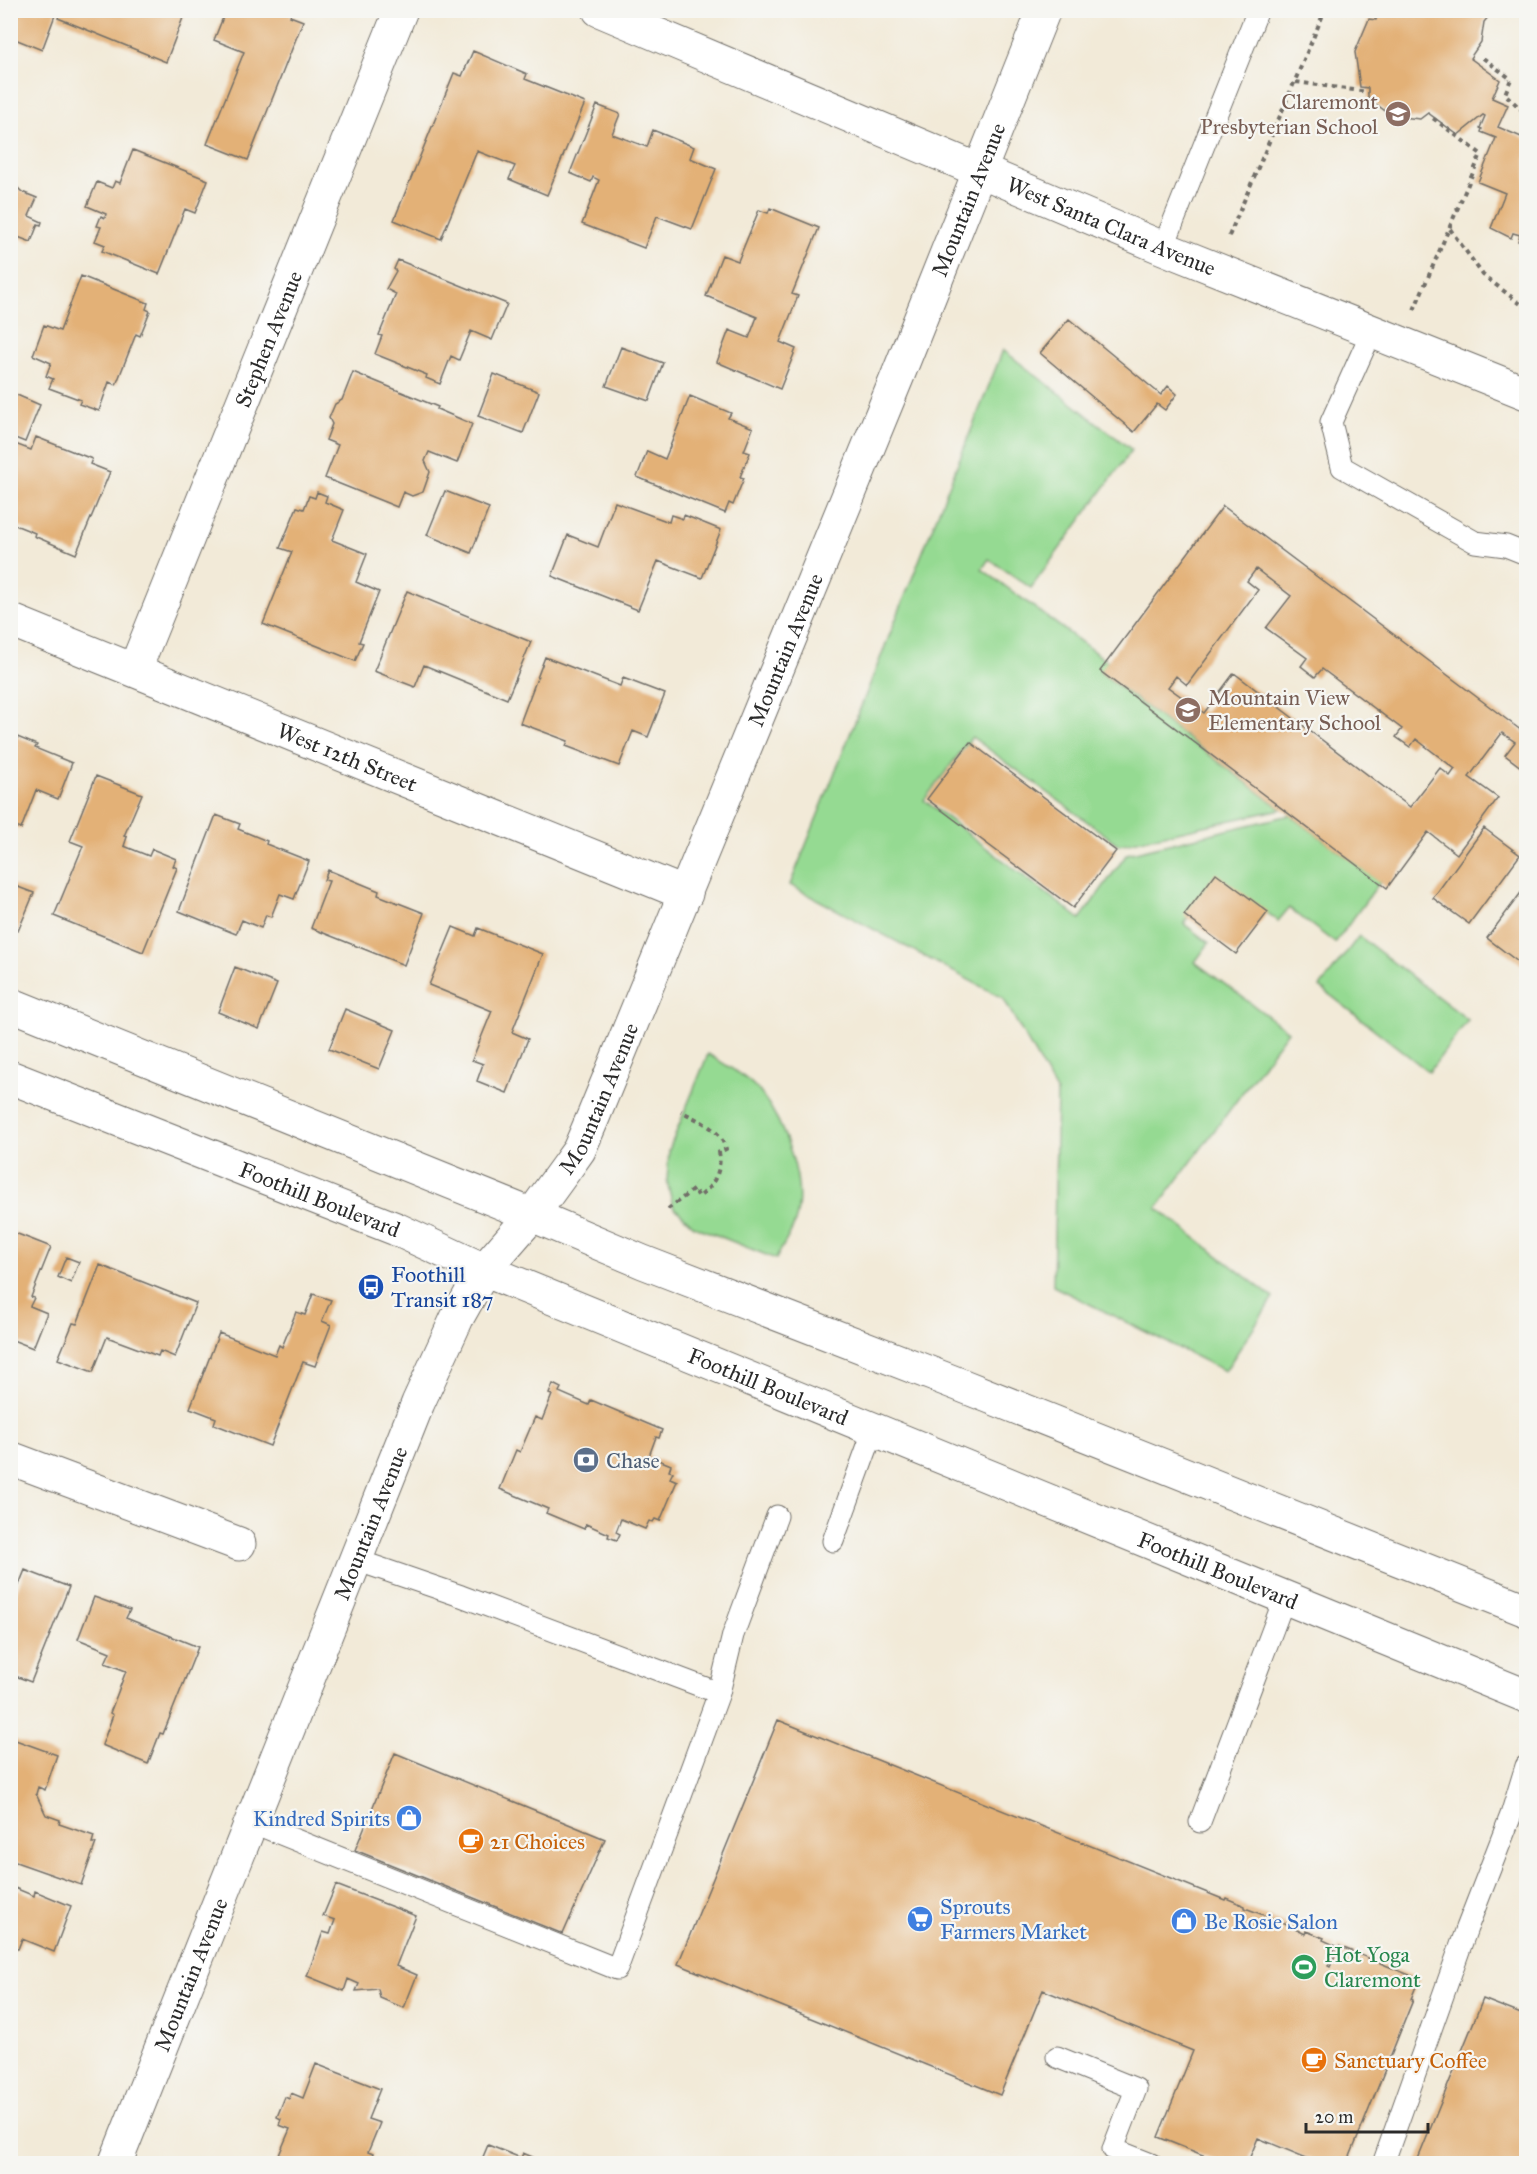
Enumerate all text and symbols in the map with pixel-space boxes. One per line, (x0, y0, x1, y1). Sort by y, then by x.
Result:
place label: Claremont Presbyterian School (1200, 88, 1378, 140)
school or university icon: Claremont Presbyterian School (1383, 99, 1413, 129)
street label: Mountain Avenue (925, 119, 1011, 280)
street label: West Santa Clara Avenue (1003, 170, 1220, 281)
street label: Stephen Avenue (229, 267, 308, 411)
street label: Mountain Avenue (742, 569, 829, 730)
place label: Mountain View Elementary School (1208, 684, 1381, 736)
school or university icon: Mountain View Elementary School (1173, 695, 1203, 725)
street label: West 12th Street (273, 716, 422, 797)
street label: Mountain Avenue (553, 1019, 644, 1179)
street label: Foothill Boulevard (235, 1155, 404, 1243)
place label: Foothill Transit 187 (391, 1261, 494, 1313)
bus stop icon: Foothill Transit 187 (356, 1272, 386, 1302)
street label: Foothill Boulevard (684, 1341, 852, 1431)
street label: Mountain Avenue (328, 1442, 413, 1604)
bank icon: Chase (571, 1445, 601, 1475)
place label: Chase (606, 1447, 660, 1474)
street label: Foothill Boulevard (1134, 1525, 1302, 1615)
shop icon: Kindred Spirits (394, 1803, 424, 1833)
place label: Kindred Spirits (253, 1805, 390, 1832)
cafe icon: 21 Choices (456, 1826, 486, 1856)
place label: 21 Choices (490, 1828, 585, 1855)
place label: Sprouts Farmers Market (940, 1893, 1087, 1945)
street label: Mountain Avenue (148, 1894, 233, 2055)
supermarket icon: Sprouts Farmers Market (905, 1904, 935, 1934)
shop icon: Be Rosie Salon (1169, 1906, 1199, 1936)
place label: Be Rosie Salon (1204, 1908, 1338, 1935)
place label: Hot Yoga Claremont (1324, 1941, 1421, 1993)
sports icon: Hot Yoga Claremont (1289, 1952, 1319, 1982)
cafe icon: Sanctuary Coffee (1299, 2045, 1329, 2075)
place label: Sanctuary Coffee (1334, 2047, 1487, 2074)
scale bar (1306, 2096, 1428, 2134)
text: 20 m (1315, 2106, 1353, 2128)

